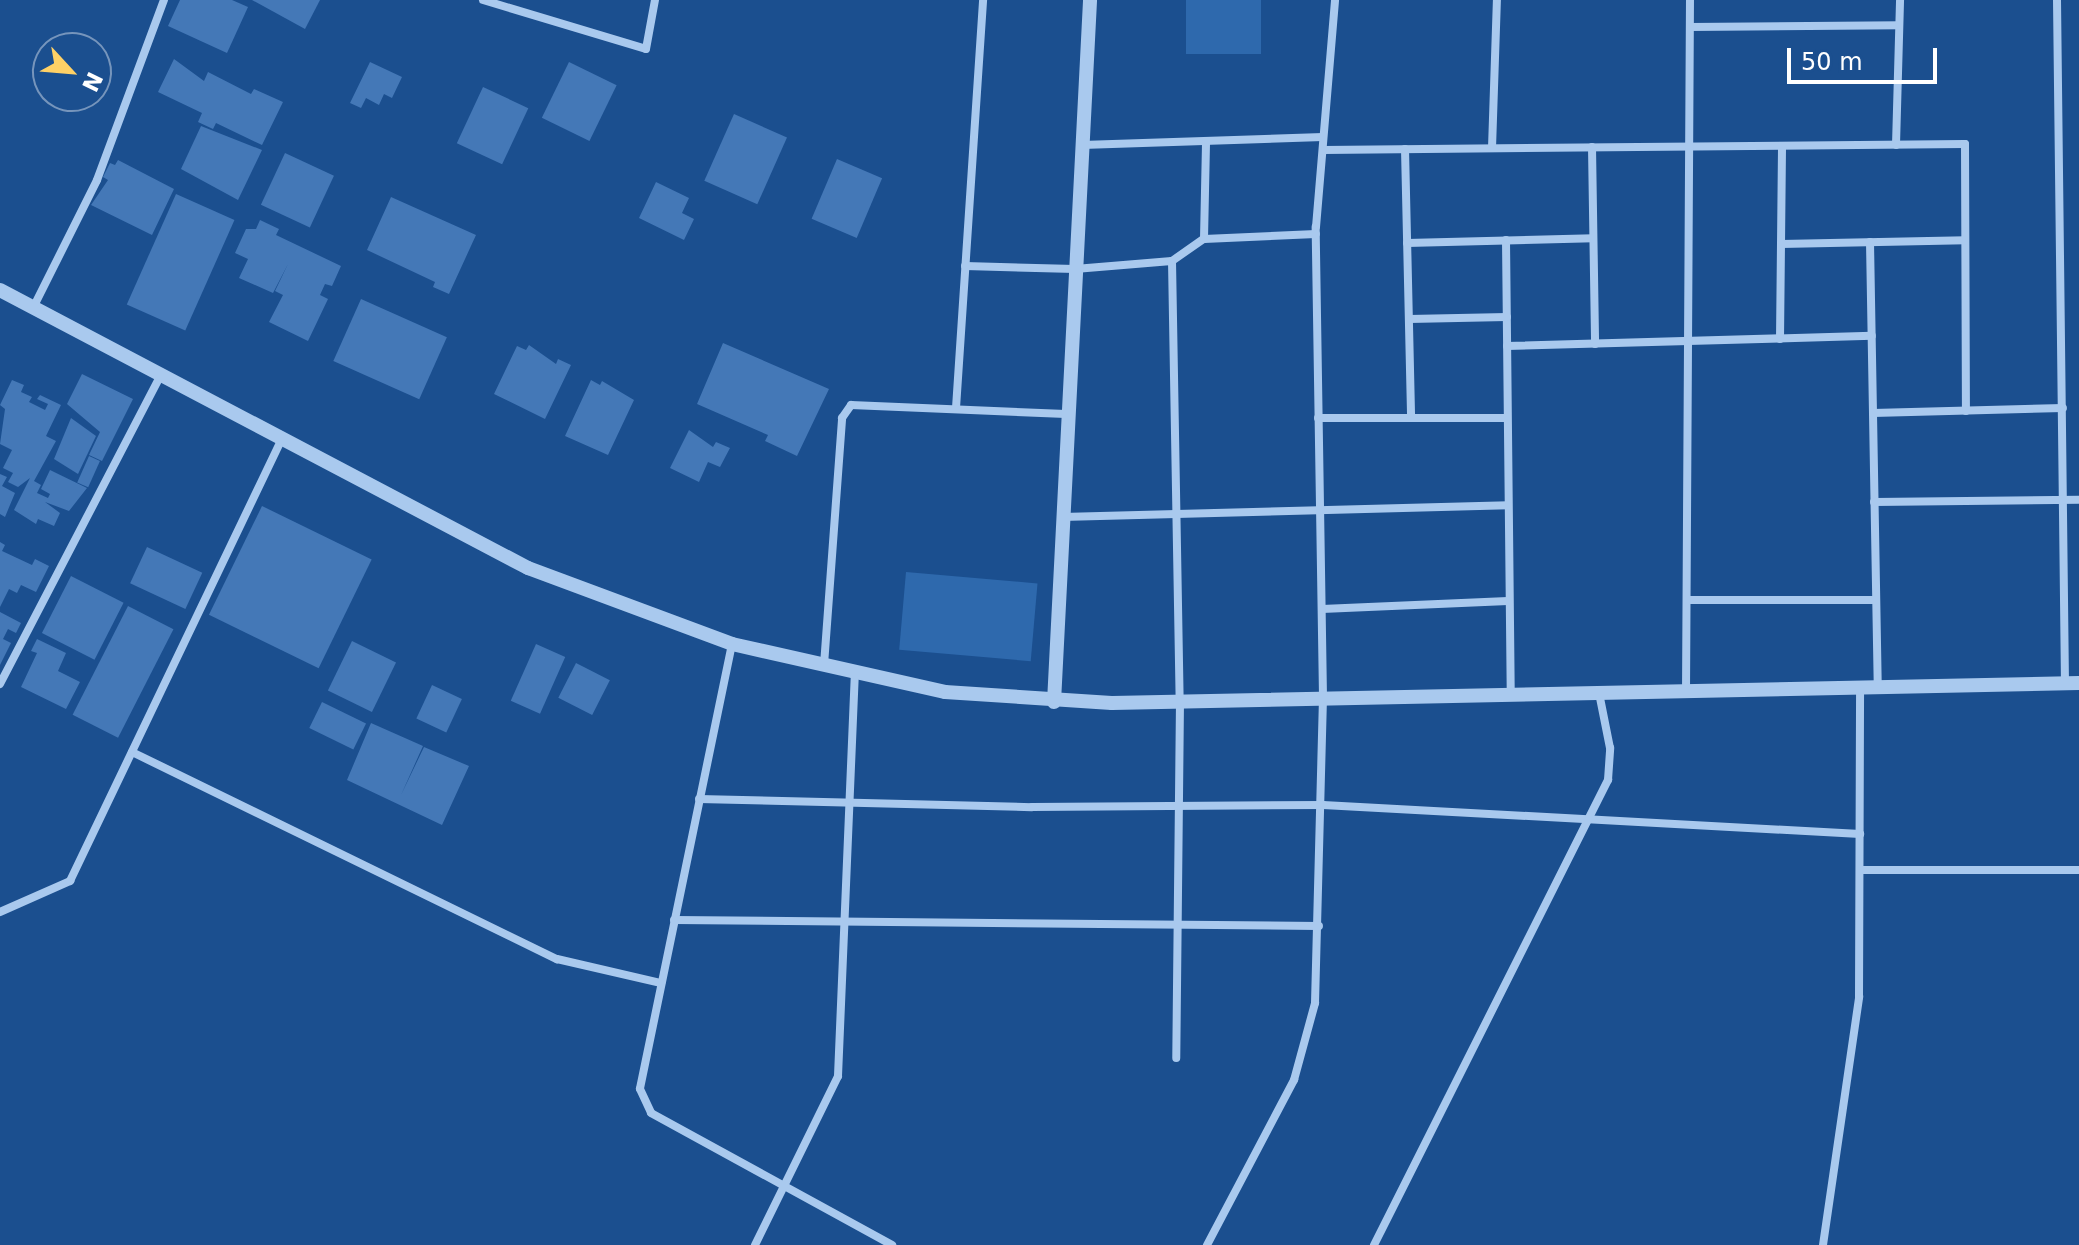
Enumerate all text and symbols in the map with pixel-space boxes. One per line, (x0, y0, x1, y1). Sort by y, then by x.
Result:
north arrow (32, 32, 112, 112)
scale bar (1791, 32, 1941, 82)
text: 50 m (1801, 48, 1863, 76)
text: N (77, 68, 107, 96)

